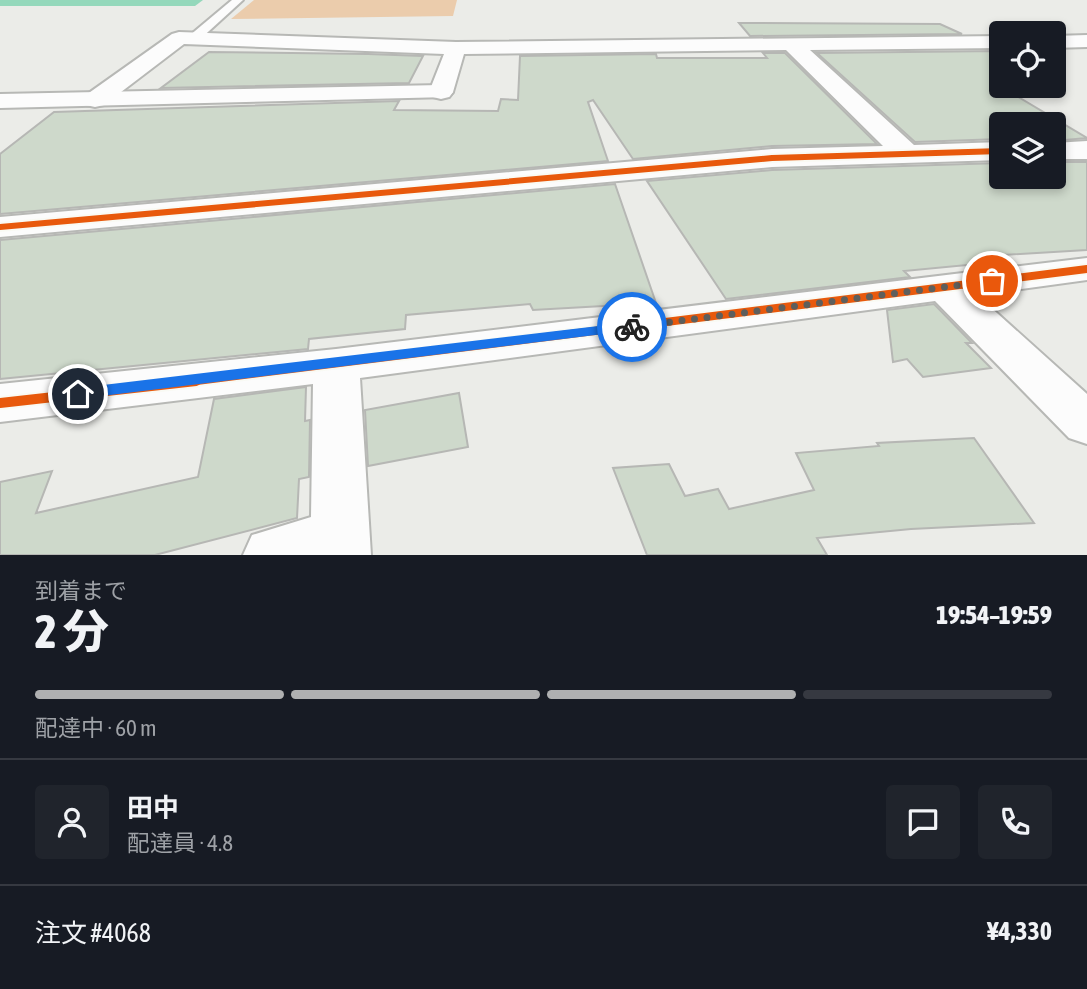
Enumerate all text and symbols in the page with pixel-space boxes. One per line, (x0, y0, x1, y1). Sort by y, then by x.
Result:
map controls (989, 21, 1066, 189)
button: locate (989, 21, 1066, 98)
button: layers (989, 112, 1066, 189)
pin (962, 251, 1022, 311)
icon: bag (973, 262, 1011, 300)
courier (597, 292, 667, 362)
icon: bike (613, 308, 651, 346)
pin (48, 364, 108, 424)
icon: home (59, 375, 97, 413)
text: 到着まで (35, 578, 127, 604)
text: 19:54–19:59 (936, 600, 1052, 630)
text: 2 分 (35, 605, 109, 658)
text: 配達中 · 60 m (35, 715, 157, 741)
button: person (35, 785, 109, 859)
button: chat (886, 785, 960, 859)
button: phone (978, 785, 1052, 859)
text: 田中 (127, 793, 179, 823)
text: 配達員 · 4.8 (127, 830, 233, 856)
text: ¥4,330 (987, 916, 1052, 946)
text: 注文 #4068 (35, 918, 151, 948)

